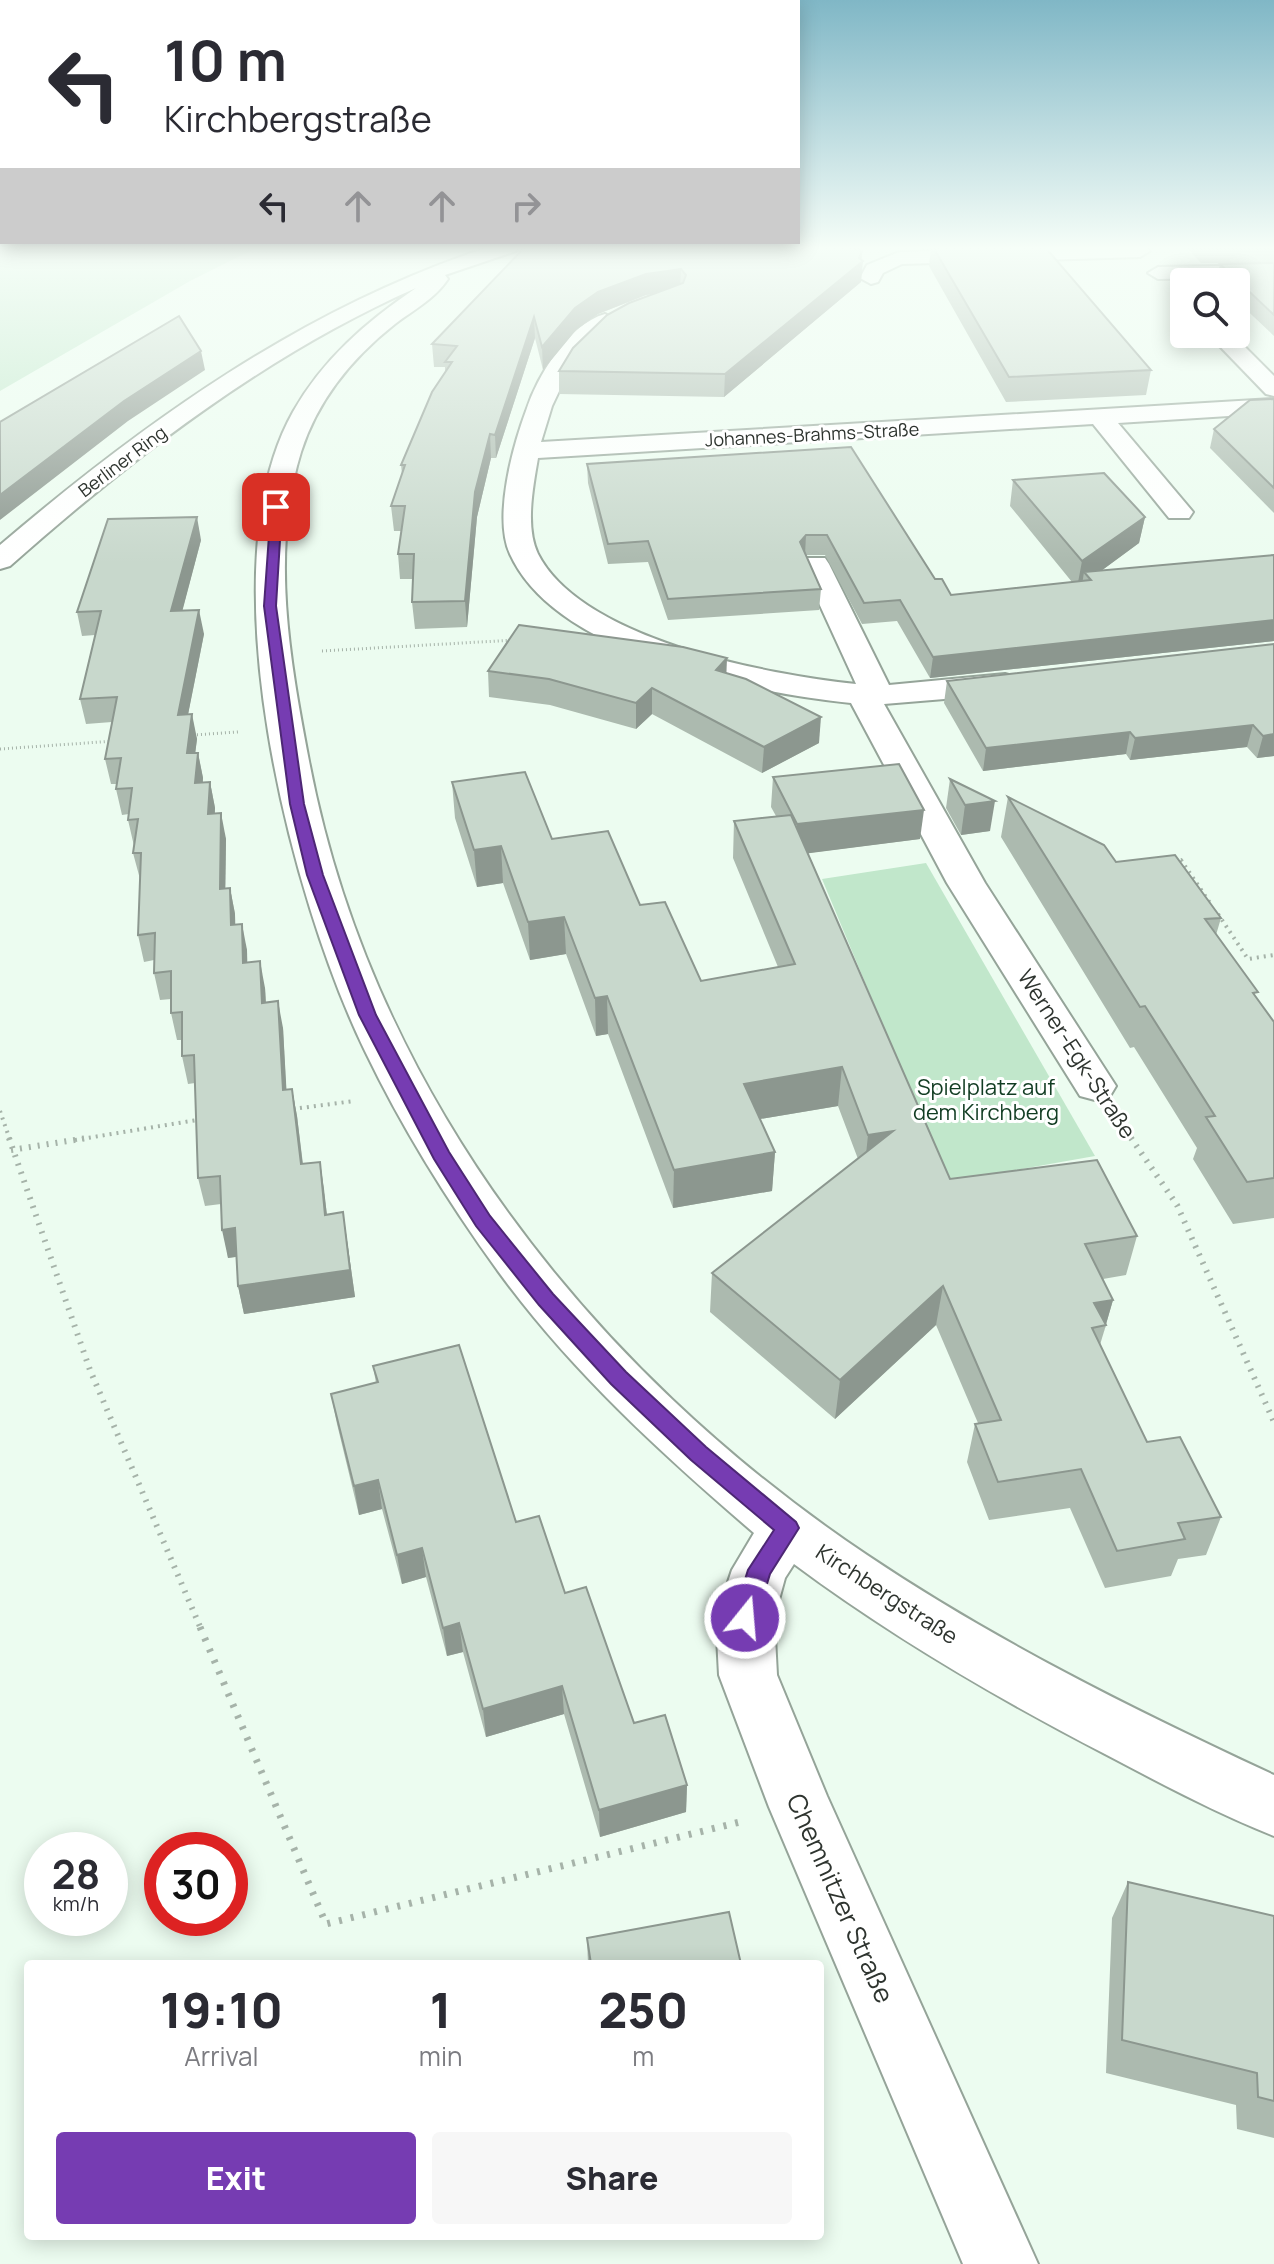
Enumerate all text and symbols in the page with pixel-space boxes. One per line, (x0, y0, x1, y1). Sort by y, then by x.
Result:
text: 10 m (164, 21, 287, 98)
icon: left (32, 32, 136, 136)
text: Kirchbergstraße (164, 94, 432, 143)
icon: left (252, 184, 296, 228)
icon: ahead (336, 184, 380, 228)
icon: ahead (420, 184, 464, 228)
icon: right (504, 184, 548, 228)
map controls (1170, 268, 1250, 348)
button: search (1170, 268, 1250, 348)
street label: Johannes-Brahms-Straße (704, 416, 920, 452)
street label: Berliner Ring (73, 420, 171, 502)
pin (242, 473, 310, 541)
icon: arrive (254, 485, 298, 529)
street label: Werner-Egk-Straße (1011, 964, 1143, 1145)
park label: Spielplatz auf dem Kirchberg (913, 1072, 1059, 1127)
street label: Kirchbergstraße (810, 1537, 964, 1651)
position arrow (703, 1576, 787, 1660)
street label: Chemnitzer Straße (779, 1788, 903, 2008)
speed limit sign: 30 (144, 1832, 248, 1936)
text: 28 (52, 1846, 100, 1901)
text: km/h (53, 1890, 99, 1917)
text: 19:10 (160, 1977, 283, 2042)
text: 1 (430, 1977, 452, 2042)
text: 250 (598, 1977, 688, 2042)
text: Arrival (184, 2038, 259, 2074)
text: min (419, 2038, 462, 2074)
text: m (632, 2038, 654, 2074)
button: Exit (56, 2132, 416, 2224)
button: Share (432, 2132, 792, 2224)

